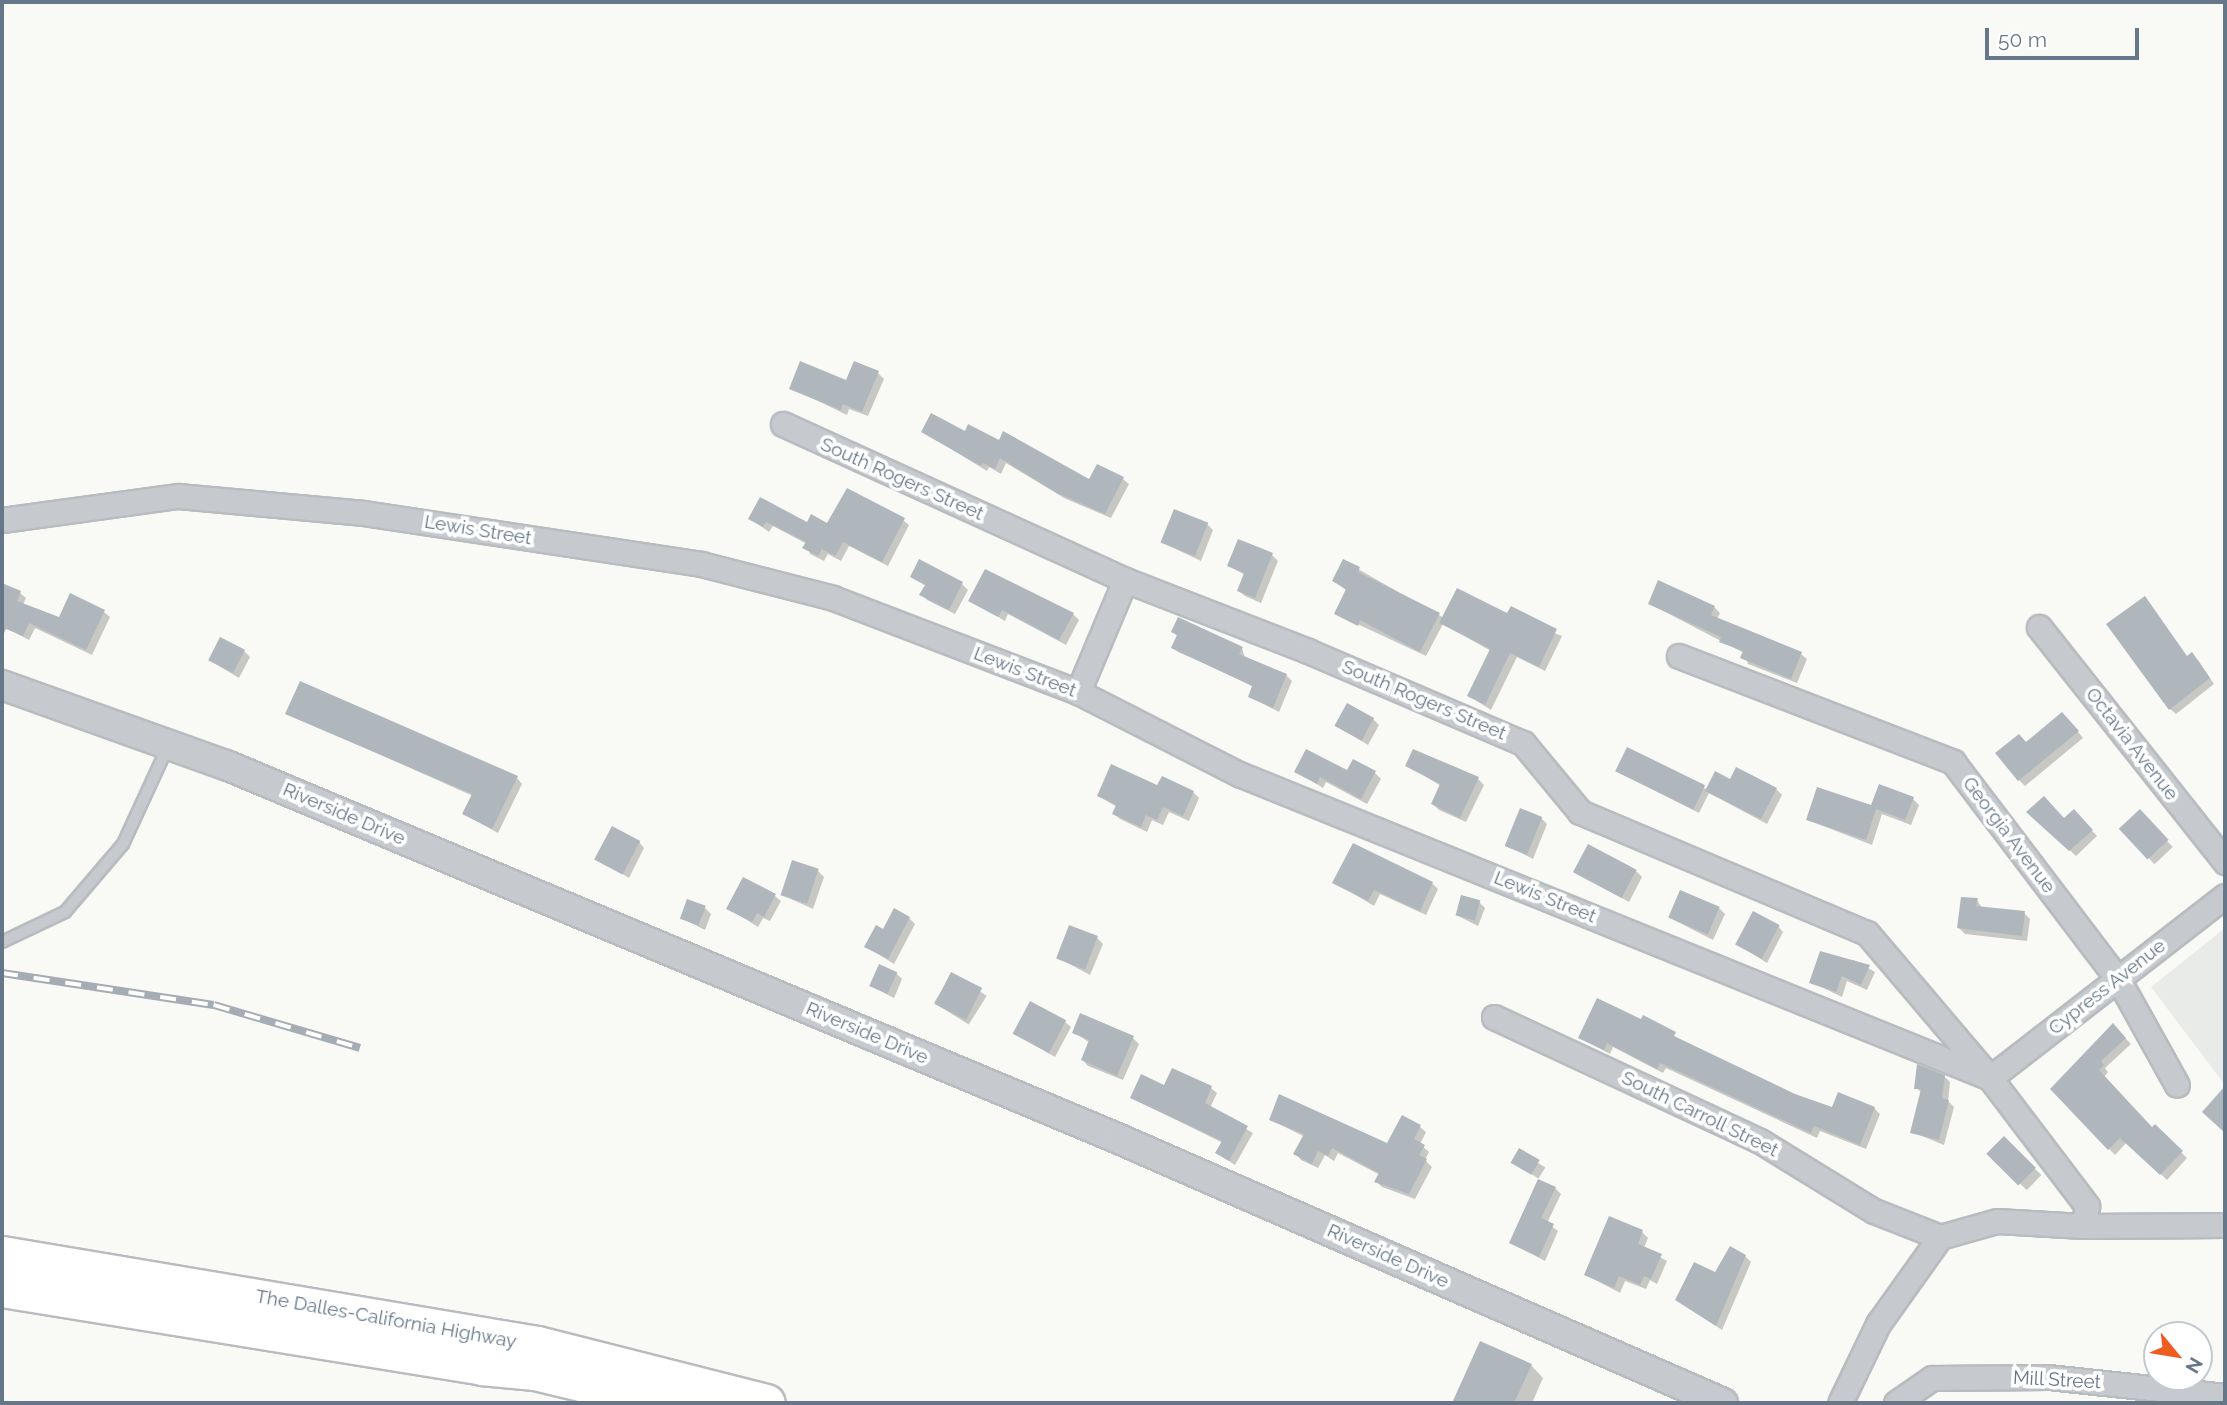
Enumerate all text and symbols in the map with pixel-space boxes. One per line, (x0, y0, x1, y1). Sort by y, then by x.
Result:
scale bar (1989, 14, 2143, 58)
text: 50 m (1998, 27, 2047, 52)
street label: South Rogers Street (817, 433, 987, 525)
street label: Lewis Street (423, 510, 533, 550)
street label: Lewis Street (970, 642, 1080, 702)
street label: South Rogers Street (1339, 655, 1509, 745)
street label: Octavia Avenue (2081, 683, 2183, 805)
street label: Georgia Avenue (1958, 772, 2060, 898)
street label: Riverside Drive (279, 778, 409, 850)
street label: Lewis Street (1491, 866, 1599, 928)
street label: Cypress Avenue (2044, 934, 2170, 1040)
street label: Riverside Drive (802, 997, 932, 1069)
street label: South Carroll Street (1618, 1066, 1782, 1162)
street label: Riverside Drive (1324, 1219, 1452, 1293)
street label: The Dalles-California Highway (254, 1285, 518, 1353)
north arrow (2143, 1321, 2213, 1391)
text: N (2181, 1354, 2208, 1377)
street label: Mill Street (2012, 1366, 2102, 1394)

